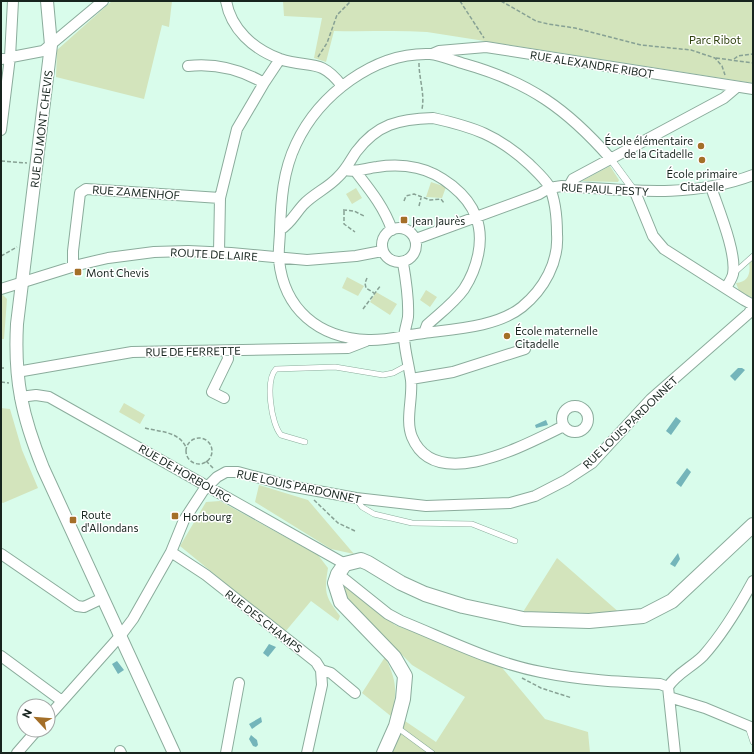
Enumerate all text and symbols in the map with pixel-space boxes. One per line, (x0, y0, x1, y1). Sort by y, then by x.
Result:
park label: Parc Ribot (689, 33, 742, 46)
street label: RUE ALEXANDRE RIBOT (529, 48, 655, 80)
street label: RUE DU MONT CHEVIS (27, 70, 55, 188)
place label: École élémentaire de la Citadelle (605, 133, 693, 160)
marker: École élémentaire de la Citadelle (696, 141, 706, 151)
marker: École primaire Citadelle (697, 155, 707, 165)
place label: École primaire Citadelle (666, 166, 738, 193)
street label: RUE PAUL PESTY (561, 180, 649, 198)
street label: RUE ZAMENHOF (92, 182, 180, 202)
place label: Jean Jaurès (412, 214, 465, 228)
marker: Jean Jaurès (399, 215, 409, 225)
street label: ROUTE DE LAIRE (170, 245, 258, 263)
place label: Mont Chevis (86, 266, 149, 279)
marker: Mont Chevis (73, 267, 83, 277)
place label: École maternelle Citadelle (515, 323, 598, 350)
marker: École maternelle Citadelle (502, 331, 512, 341)
street label: RUE DE FERRETTE (145, 344, 241, 358)
street label: RUE LOUIS PARDONNET (580, 373, 680, 471)
street label: RUE DE HORBOURG (136, 441, 234, 505)
street label: RUE LOUIS PARDONNET (235, 466, 363, 506)
place label: Route d'Allondans (81, 508, 138, 534)
place label: Horbourg (183, 510, 232, 523)
marker: Horbourg (170, 511, 180, 521)
marker: Route d'Allondans (68, 515, 78, 525)
street label: RUE DES CHAMPS (223, 587, 305, 655)
north arrow (16, 698, 56, 738)
text: N (19, 707, 34, 720)

